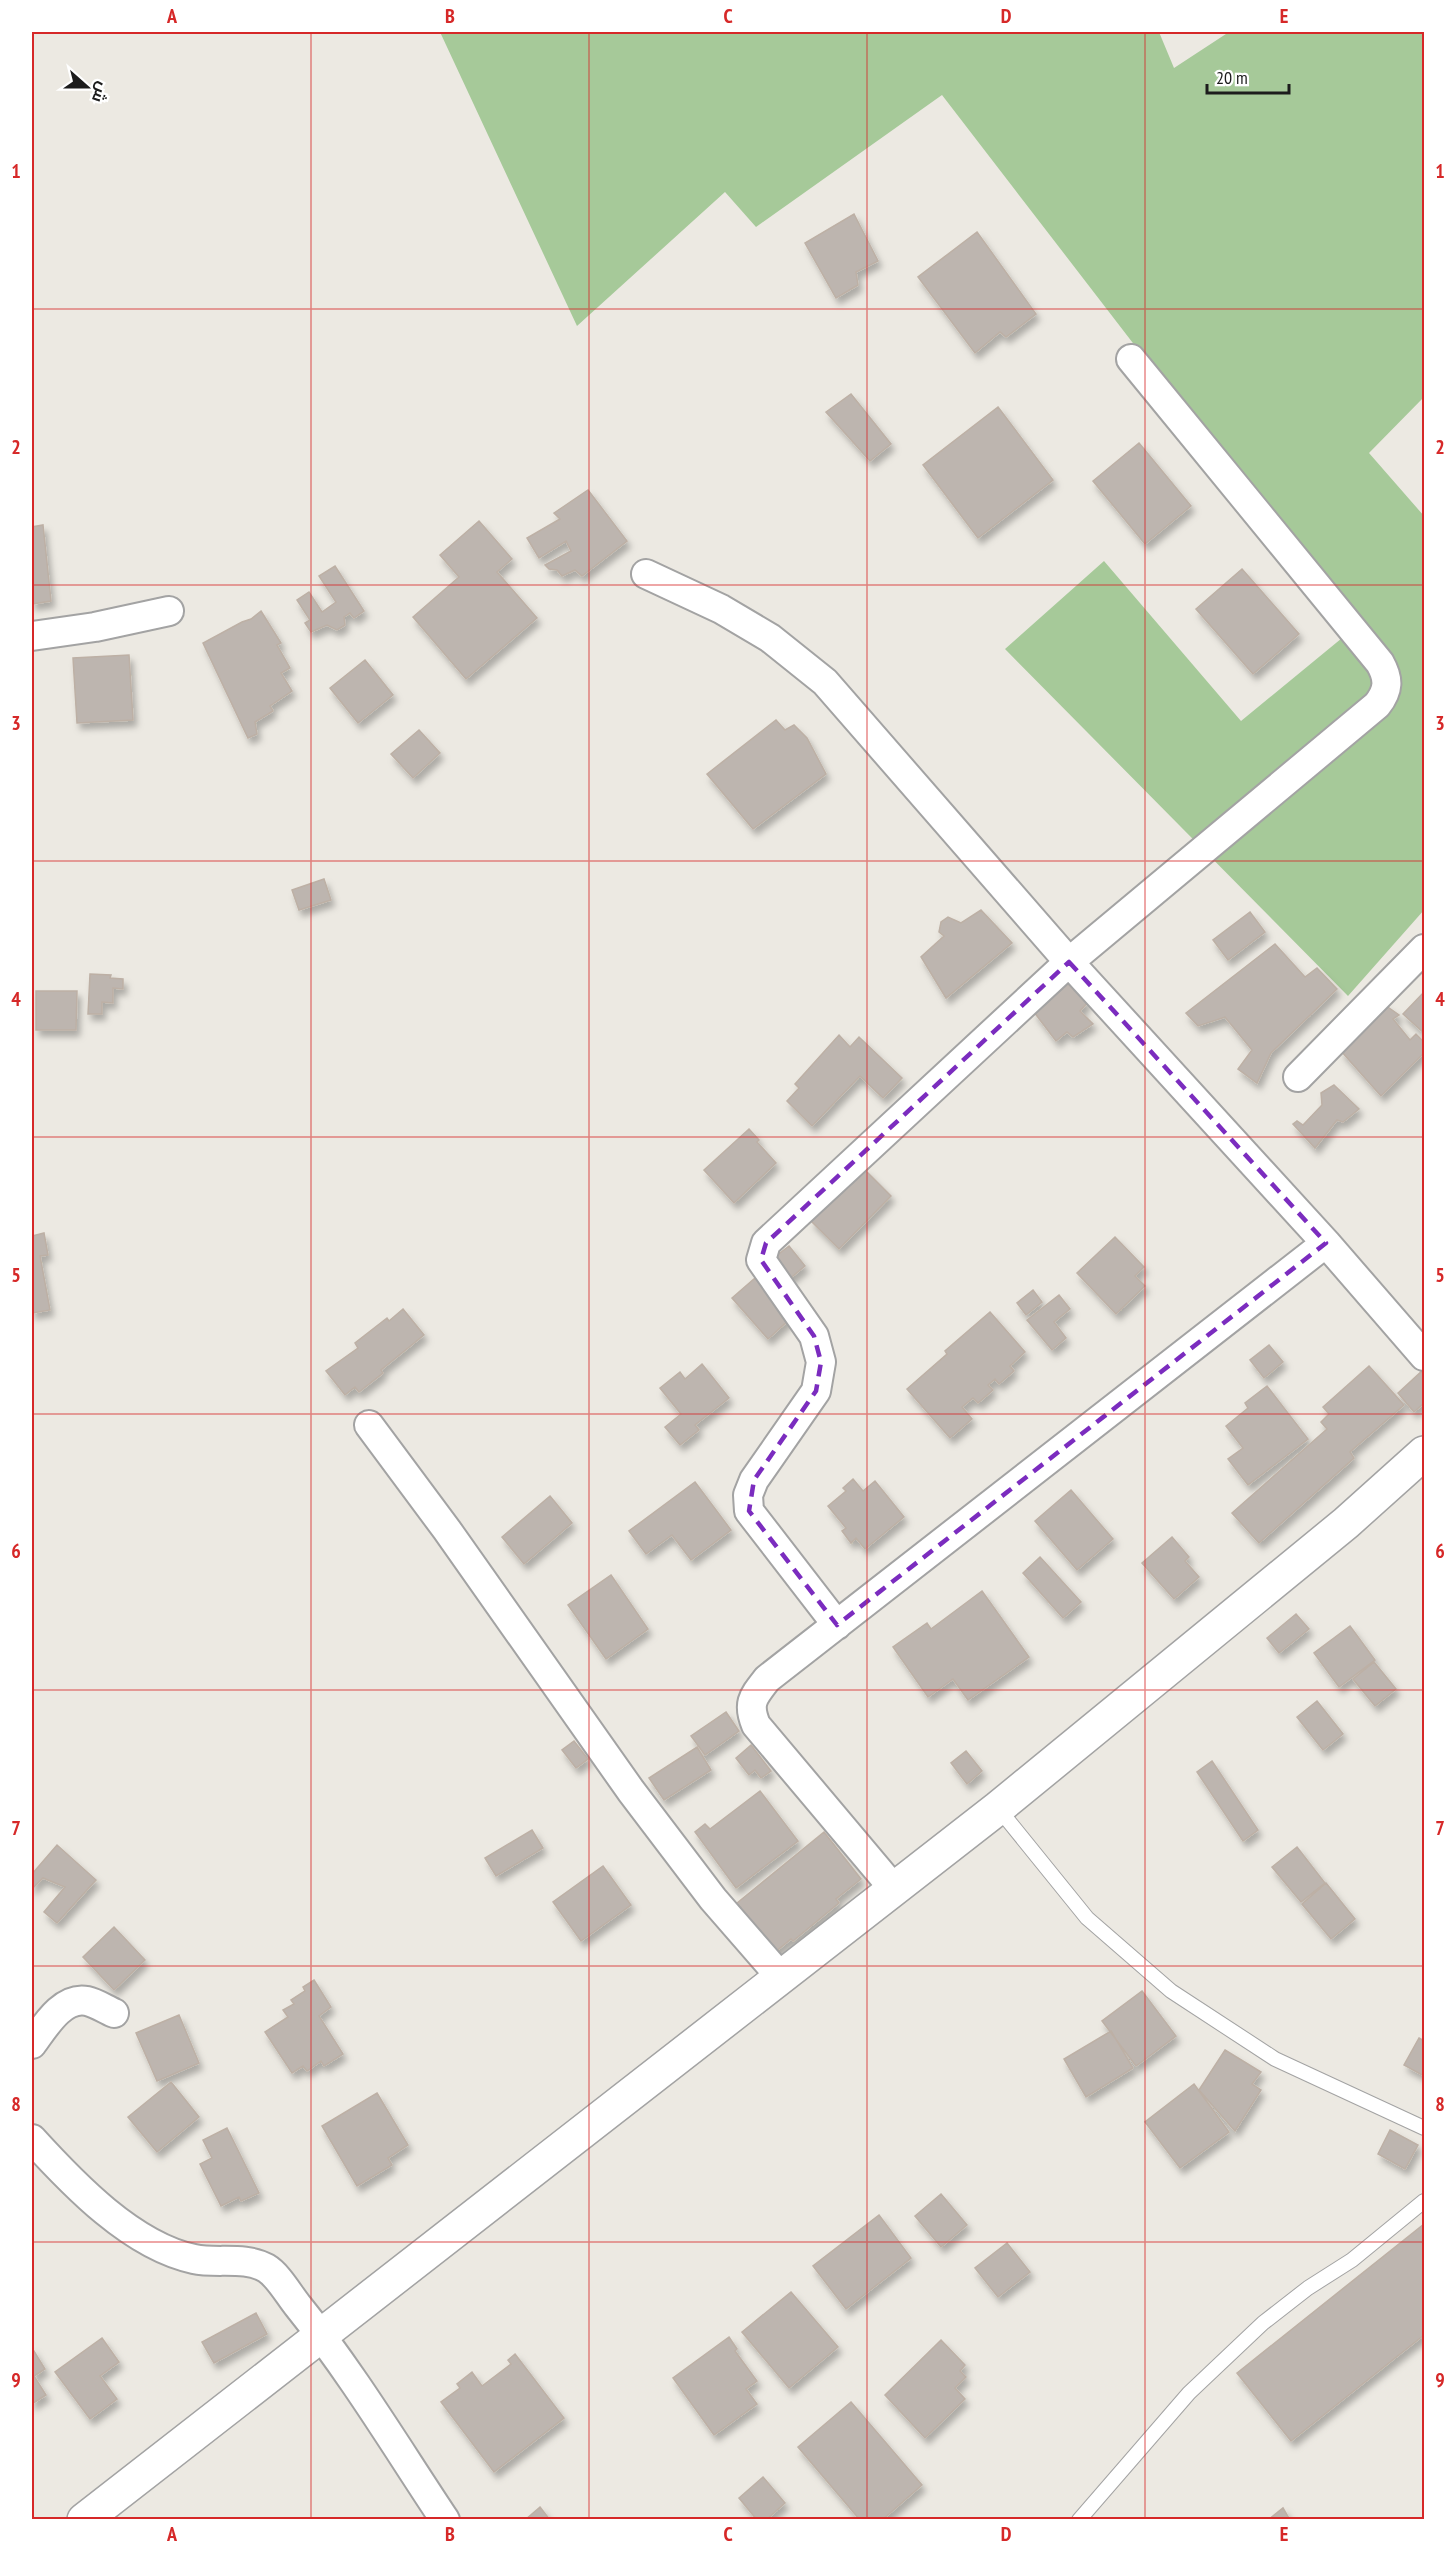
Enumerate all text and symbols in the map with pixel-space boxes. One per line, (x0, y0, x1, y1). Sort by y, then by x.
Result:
text: A (166, 3, 178, 29)
text: B (445, 3, 455, 29)
text: C (723, 3, 733, 29)
text: D (1001, 3, 1012, 29)
text: E (1280, 3, 1288, 29)
north arrow (57, 57, 117, 117)
scale bar (1207, 57, 1290, 95)
text: 20 m (1216, 66, 1248, 89)
text: ش (88, 79, 114, 106)
text: 1 (11, 158, 21, 184)
text: 1 (1435, 158, 1445, 184)
text: 2 (11, 434, 21, 460)
text: 2 (1435, 434, 1445, 460)
text: 3 (11, 710, 21, 736)
text: 3 (1435, 710, 1445, 736)
text: 4 (11, 986, 21, 1012)
text: 4 (1435, 986, 1445, 1012)
text: 5 (11, 1262, 21, 1288)
text: 5 (1435, 1262, 1445, 1288)
text: 6 (11, 1538, 21, 1564)
text: 6 (1435, 1538, 1445, 1564)
text: 7 (11, 1815, 21, 1841)
text: 7 (1435, 1815, 1445, 1841)
text: 8 (11, 2091, 21, 2117)
text: 8 (1435, 2091, 1445, 2117)
text: 9 (11, 2367, 21, 2393)
text: 9 (1435, 2367, 1445, 2393)
text: A (166, 2521, 178, 2547)
text: B (445, 2521, 455, 2547)
text: C (723, 2521, 733, 2547)
text: D (1001, 2521, 1012, 2547)
text: E (1280, 2521, 1288, 2547)

